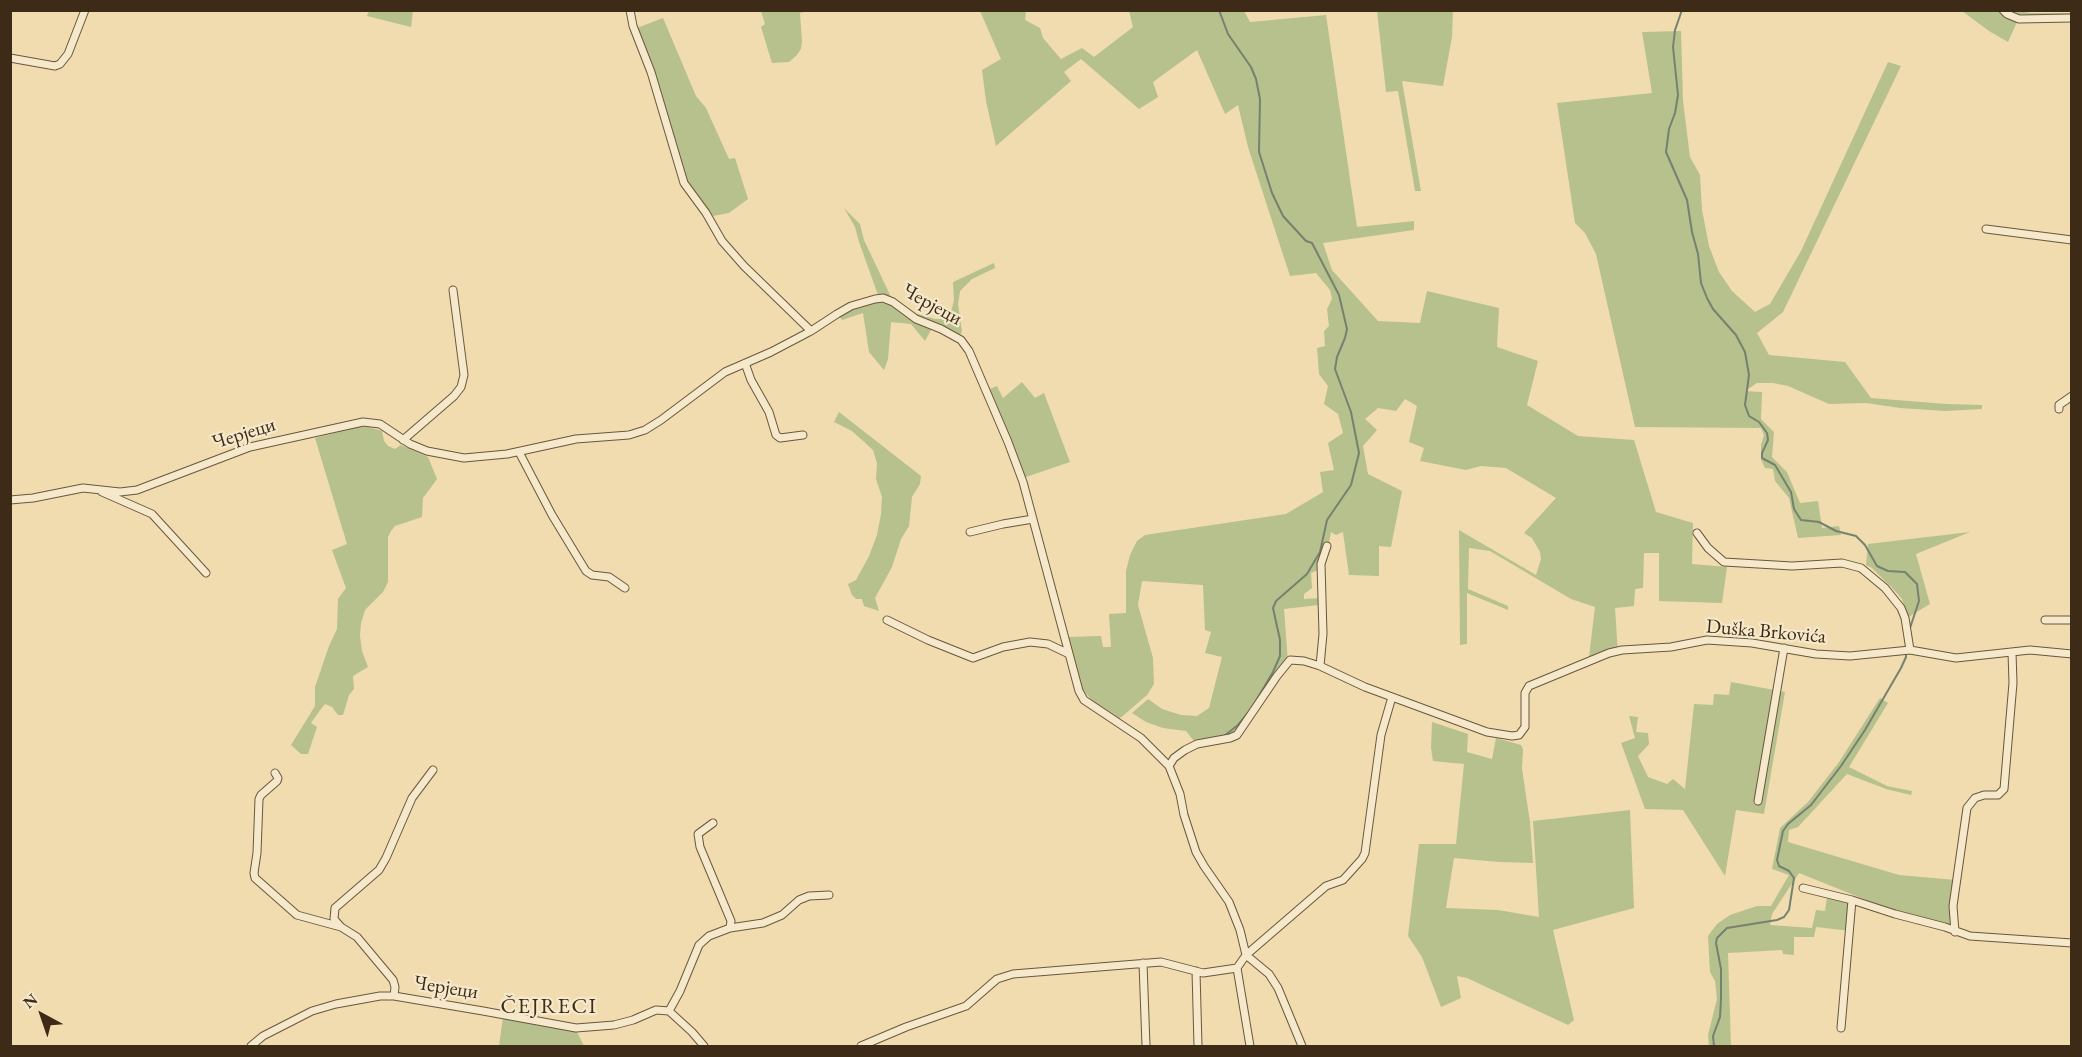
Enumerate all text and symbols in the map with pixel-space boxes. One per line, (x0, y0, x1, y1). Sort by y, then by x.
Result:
street label: Черјеци (898, 279, 966, 331)
street label: Черјеци (209, 413, 279, 455)
street label: Duška Brkovića (1705, 615, 1827, 649)
street label: Черјеци (412, 971, 480, 1005)
north arrow (12, 985, 72, 1045)
text: N (18, 989, 42, 1013)
district label: ČEJRECI (500, 994, 598, 1020)

